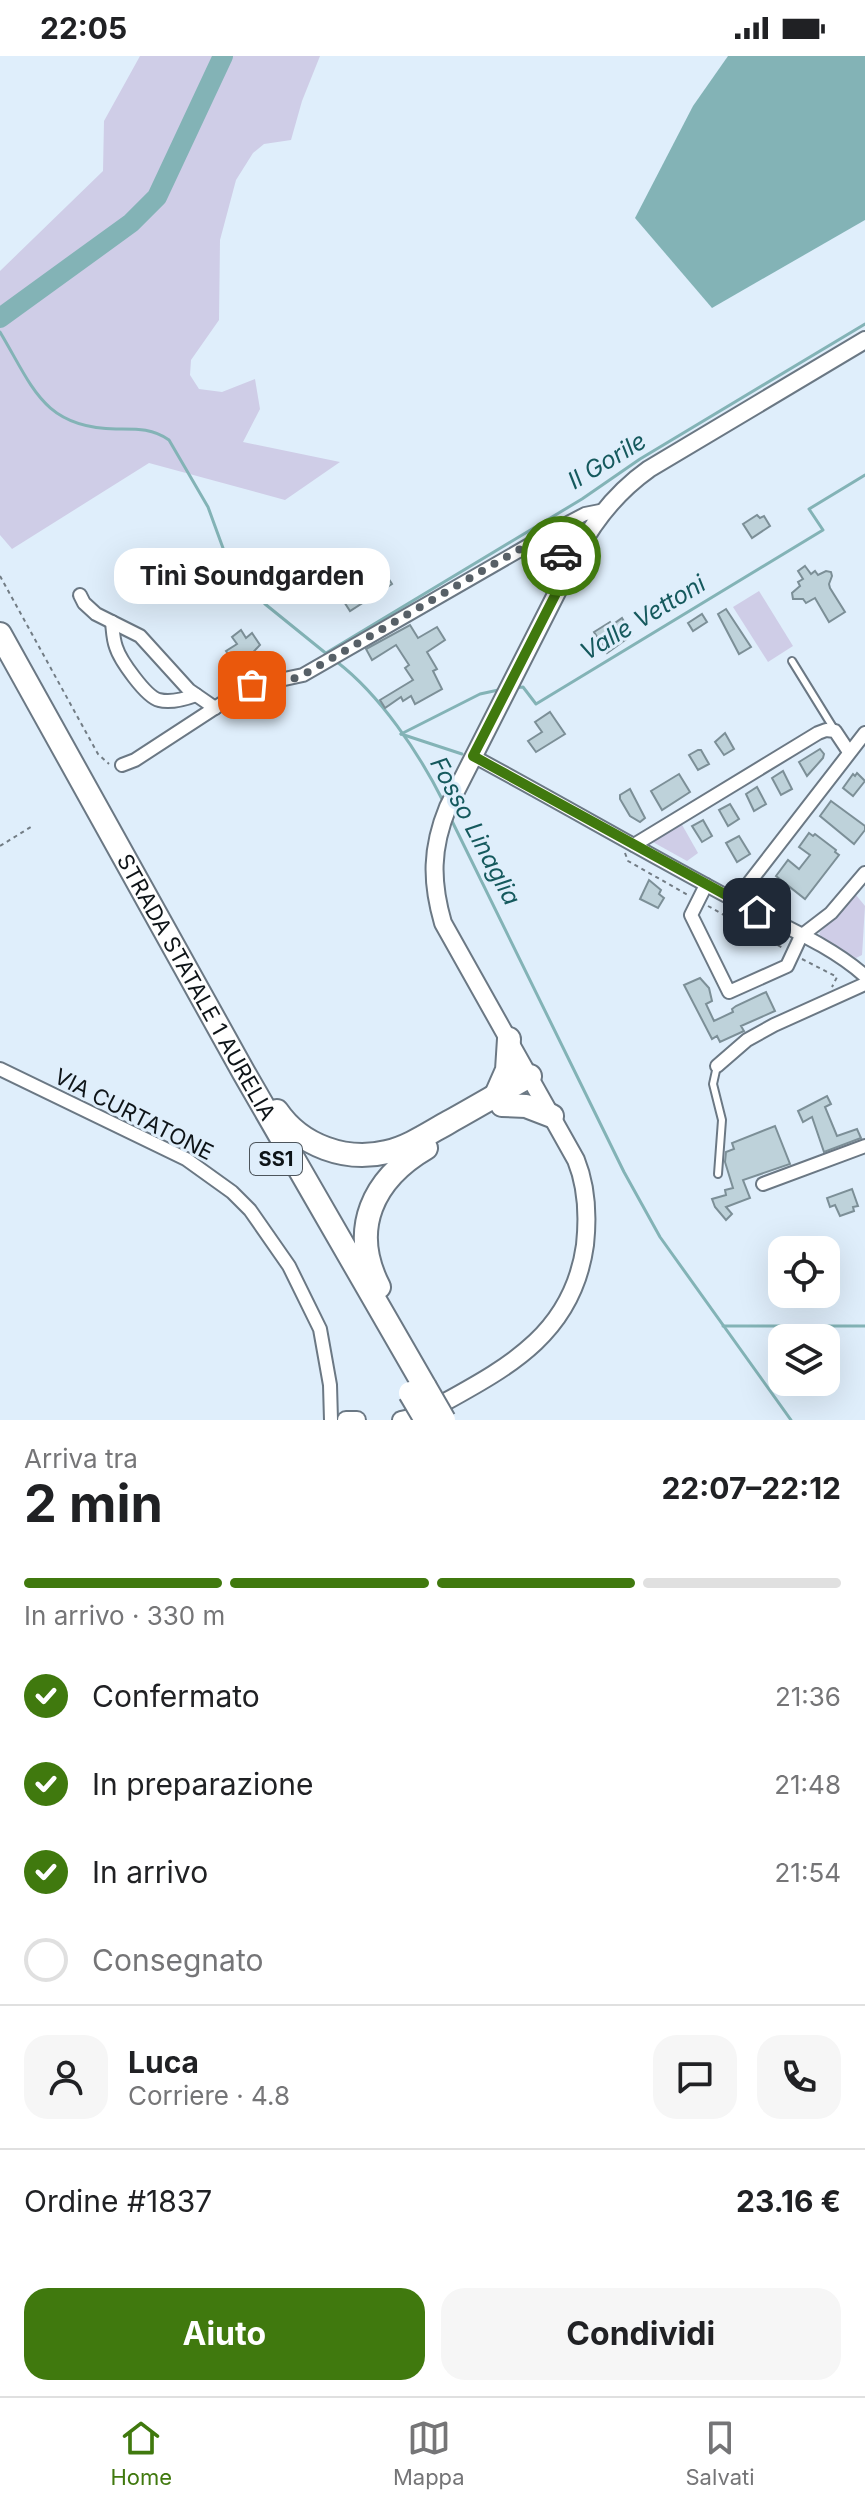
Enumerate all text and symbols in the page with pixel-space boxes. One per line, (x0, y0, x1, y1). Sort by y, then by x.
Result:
text: 22:05 (40, 10, 127, 46)
water label: Il Gorile (562, 426, 651, 495)
courier (521, 516, 601, 596)
icon: car (539, 534, 583, 578)
callout: Tinì Soundgarden (114, 549, 390, 605)
text: Tinì Soundgarden (139, 560, 365, 591)
water label: Valle Vettoni (575, 568, 712, 666)
pin (218, 651, 286, 719)
icon: bag (230, 663, 274, 707)
water label: Fosso Linaglia (424, 752, 527, 910)
street label: STRADA STATALE 1 AURELIA (112, 849, 281, 1125)
pin (723, 878, 791, 946)
icon: home (735, 890, 779, 934)
street label: VIA CURTATONE (50, 1063, 218, 1165)
road number: SS1 (250, 1143, 302, 1175)
map controls (768, 1236, 840, 1396)
button: locate (768, 1236, 840, 1308)
button: layers (768, 1324, 840, 1396)
text: Arriva tra (24, 1443, 138, 1474)
text: 22:07–22:12 (661, 1470, 841, 1506)
text: 2 min (24, 1472, 163, 1535)
text: In arrivo · 330 m (24, 1600, 225, 1631)
icon: check (24, 1674, 68, 1718)
text: Confermato (92, 1678, 260, 1714)
text: 21:36 (775, 1681, 841, 1712)
icon: check (24, 1762, 68, 1806)
text: In preparazione (92, 1766, 314, 1802)
text: 21:48 (774, 1769, 841, 1800)
icon: check (24, 1850, 68, 1894)
text: In arrivo (92, 1854, 208, 1890)
text: 21:54 (774, 1857, 841, 1888)
text: Consegnato (92, 1942, 263, 1978)
button: person (24, 2035, 108, 2119)
button: chat (653, 2035, 737, 2119)
button: phone (757, 2035, 841, 2119)
text: Luca (128, 2044, 199, 2080)
text: Corriere · 4.8 (128, 2080, 290, 2111)
text: Ordine #1837 (24, 2183, 212, 2219)
text: 23.16 € (736, 2183, 841, 2219)
button: Aiuto (24, 2288, 425, 2380)
button: Condividi (441, 2288, 841, 2380)
tab: Home (110, 2416, 172, 2490)
tab: Mappa (393, 2416, 465, 2490)
tab: Salvati (686, 2416, 755, 2490)

